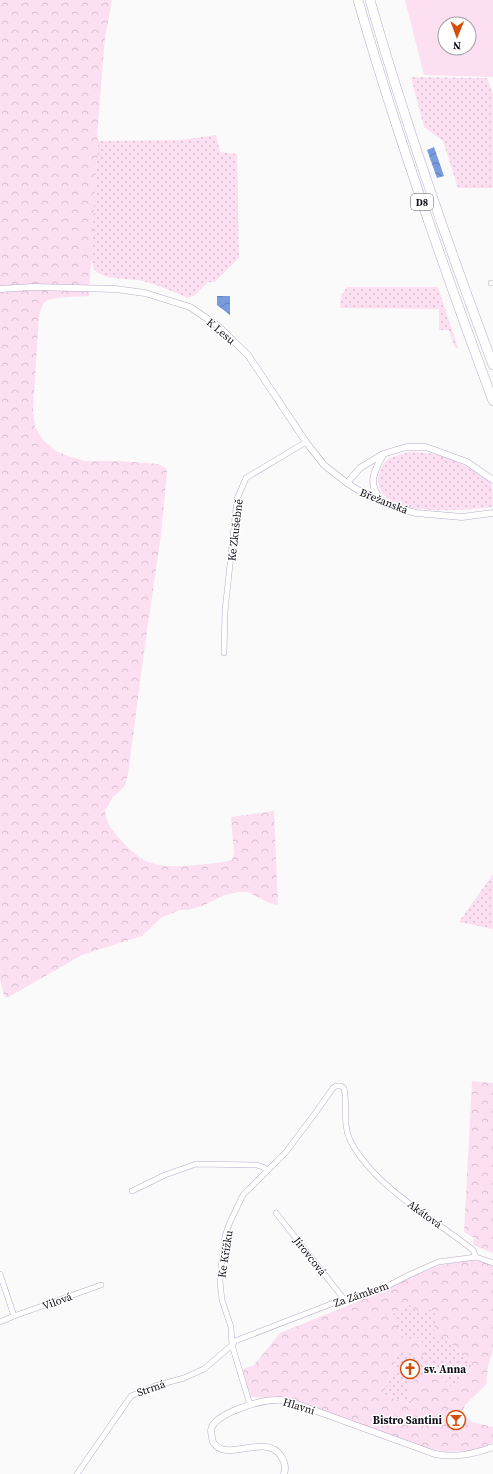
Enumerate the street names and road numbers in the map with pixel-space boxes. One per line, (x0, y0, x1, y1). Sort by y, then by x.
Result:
road number: D8 (411, 194, 433, 210)
street label: K Lesu (203, 315, 239, 348)
street label: Břežanská (358, 485, 410, 518)
street label: Ke Zkušebně (224, 498, 247, 562)
street label: Akátová (404, 1197, 445, 1232)
street label: Ke Křížku (214, 1229, 237, 1279)
street label: Jirovcová (289, 1233, 330, 1279)
street label: Za Zámkem (332, 1278, 391, 1311)
street label: Vilová (40, 1289, 75, 1314)
street label: Strmá (135, 1376, 168, 1400)
street label: Hlavní (281, 1395, 317, 1418)

